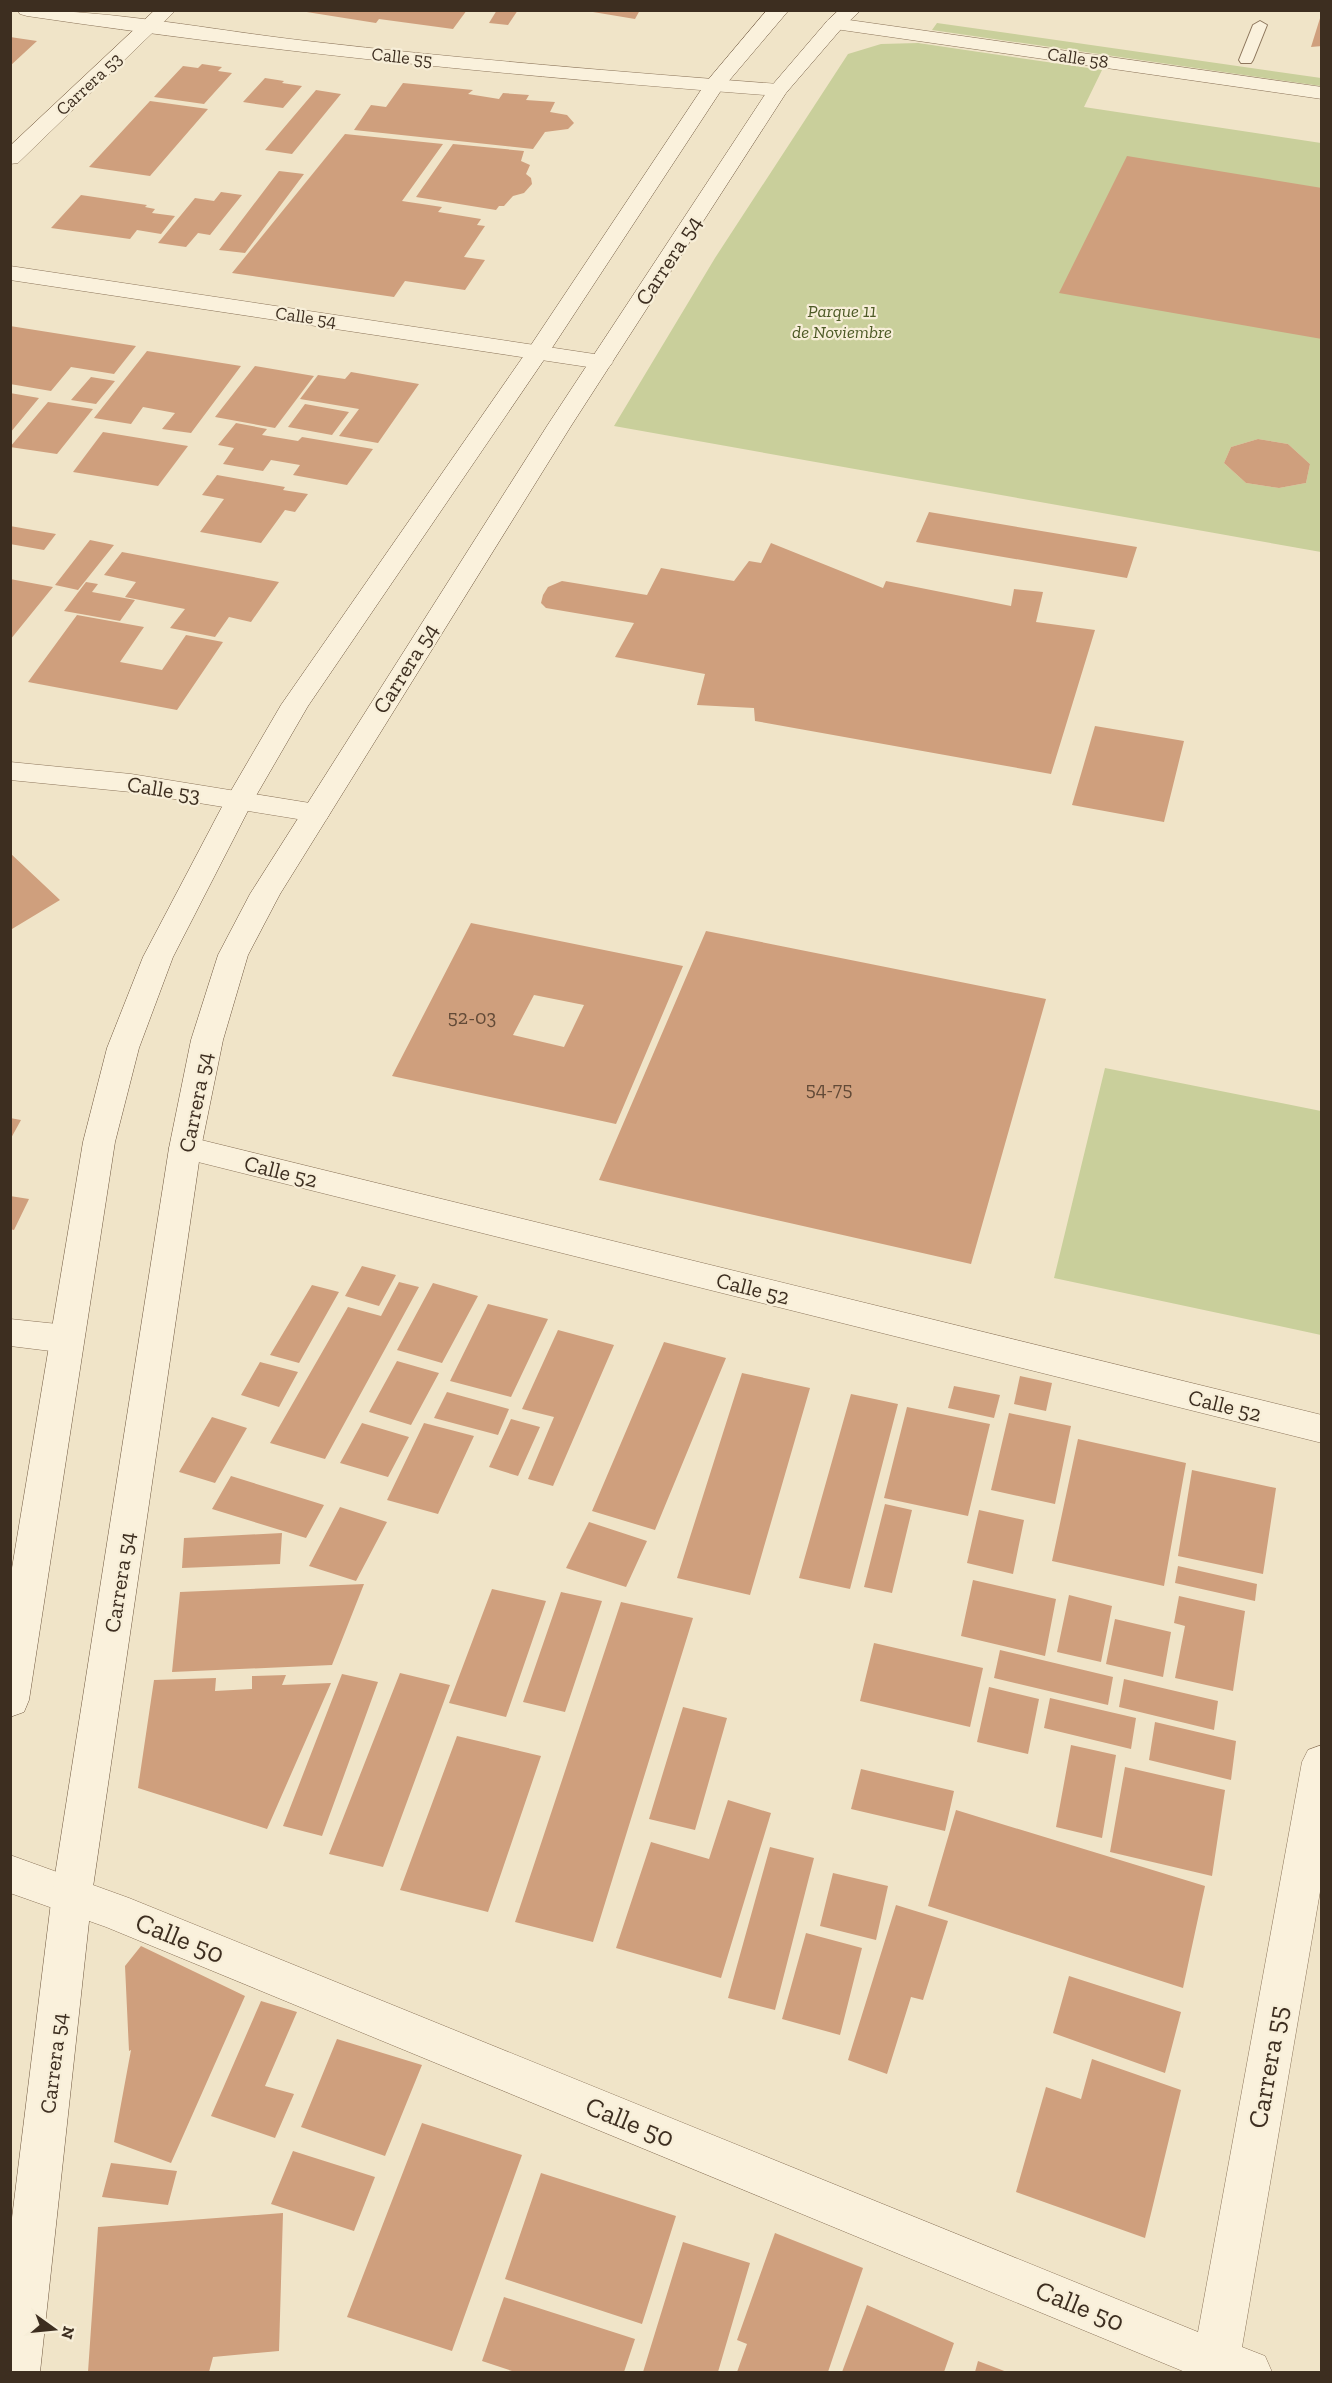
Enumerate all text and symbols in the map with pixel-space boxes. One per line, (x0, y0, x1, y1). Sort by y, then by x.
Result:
street label: Calle 55 (371, 43, 433, 71)
street label: Calle 58 (1046, 43, 1110, 73)
street label: Carrera 53 (51, 48, 127, 120)
street label: Carrera 54 (629, 210, 707, 310)
park label: Parque 11 de Noviembre (792, 300, 892, 343)
street label: Calle 54 (274, 302, 338, 332)
street label: Carrera 54 (367, 618, 444, 719)
street label: Calle 53 (125, 770, 203, 809)
house number: 52-03 (448, 1005, 496, 1029)
street label: Carrera 54 (173, 1049, 218, 1155)
house number: 54-75 (806, 1077, 852, 1101)
street label: Calle 52 (241, 1149, 320, 1194)
street label: Calle 52 (713, 1266, 792, 1311)
street label: Calle 52 (1185, 1383, 1264, 1428)
street label: Carrera 54 (98, 1530, 141, 1634)
street label: Calle 50 (131, 1906, 229, 1970)
street label: Carrera 55 (1241, 2003, 1295, 2131)
street label: Carrera 54 (34, 2011, 73, 2115)
street label: Calle 50 (581, 2090, 679, 2154)
street label: Calle 50 (1031, 2274, 1129, 2338)
north arrow (24, 2299, 84, 2359)
text: N (57, 2324, 79, 2341)

